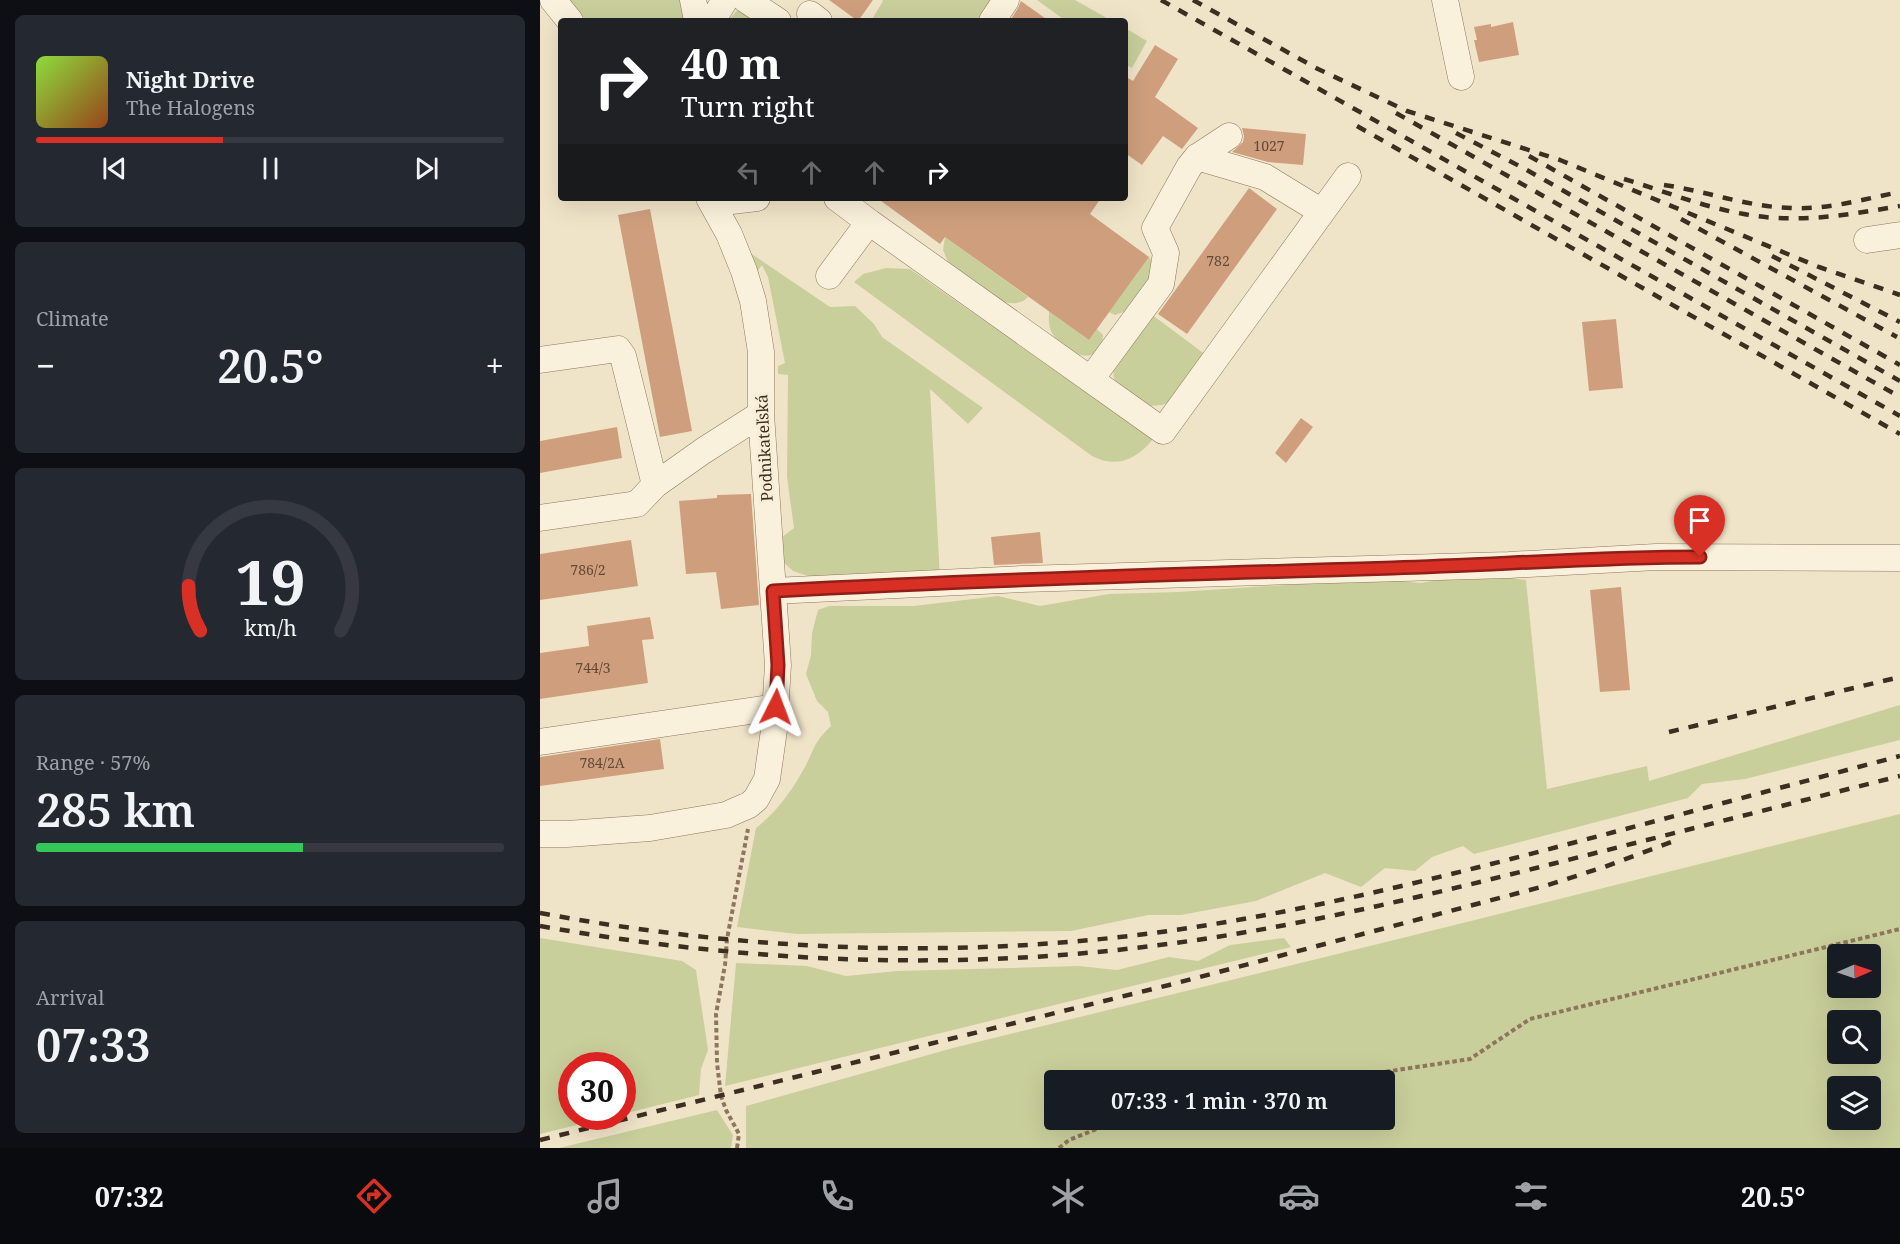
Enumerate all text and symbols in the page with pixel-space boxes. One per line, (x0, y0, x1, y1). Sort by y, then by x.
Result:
text: 40 m (681, 34, 781, 91)
icon: right (582, 42, 660, 120)
text: Night Drive (126, 64, 255, 94)
text: Turn right (681, 88, 814, 125)
text: The Halogens (126, 94, 255, 121)
house number: 1027 (1253, 136, 1285, 155)
icon: previous (98, 152, 131, 185)
icon: pause (254, 152, 287, 185)
icon: next (410, 152, 443, 185)
icon: left (732, 156, 765, 189)
icon: ahead (795, 156, 828, 189)
icon: ahead (858, 156, 891, 189)
icon: right (921, 156, 954, 189)
house number: 782 (1206, 251, 1230, 270)
text: Climate (36, 305, 109, 332)
text: 20.5° (217, 335, 324, 396)
text: − (36, 343, 55, 388)
text: + (486, 343, 504, 388)
street label: Podnikateľská (750, 394, 778, 502)
pin (1674, 495, 1725, 557)
icon: arrive (1683, 504, 1716, 537)
text: 19 (235, 538, 305, 623)
house number: 786/2 (570, 560, 606, 579)
text: km/h (244, 613, 297, 642)
house number: 744/3 (575, 658, 611, 677)
position arrow (744, 675, 808, 739)
text: Range · 57% (36, 749, 150, 776)
house number: 784/2A (579, 753, 625, 772)
text: 285 km (36, 779, 195, 840)
north arrow (1827, 944, 1881, 998)
map controls (1827, 944, 1881, 1130)
text: Arrival (36, 984, 104, 1011)
button: search (1827, 1010, 1881, 1064)
text: 07:33 (36, 1014, 151, 1075)
speed limit sign: 30 (558, 1052, 636, 1130)
button: layers (1827, 1076, 1881, 1130)
text: 07:33 · 1 min · 370 m (1111, 1085, 1328, 1115)
icon: directions (353, 1175, 395, 1217)
icon: music (584, 1175, 626, 1217)
icon: phone (816, 1175, 858, 1217)
icon: climate (1047, 1175, 1089, 1217)
icon: car (1278, 1175, 1320, 1217)
icon: filters (1510, 1175, 1552, 1217)
text: 07:32 (95, 1178, 164, 1215)
text: 20.5° (1741, 1178, 1805, 1215)

